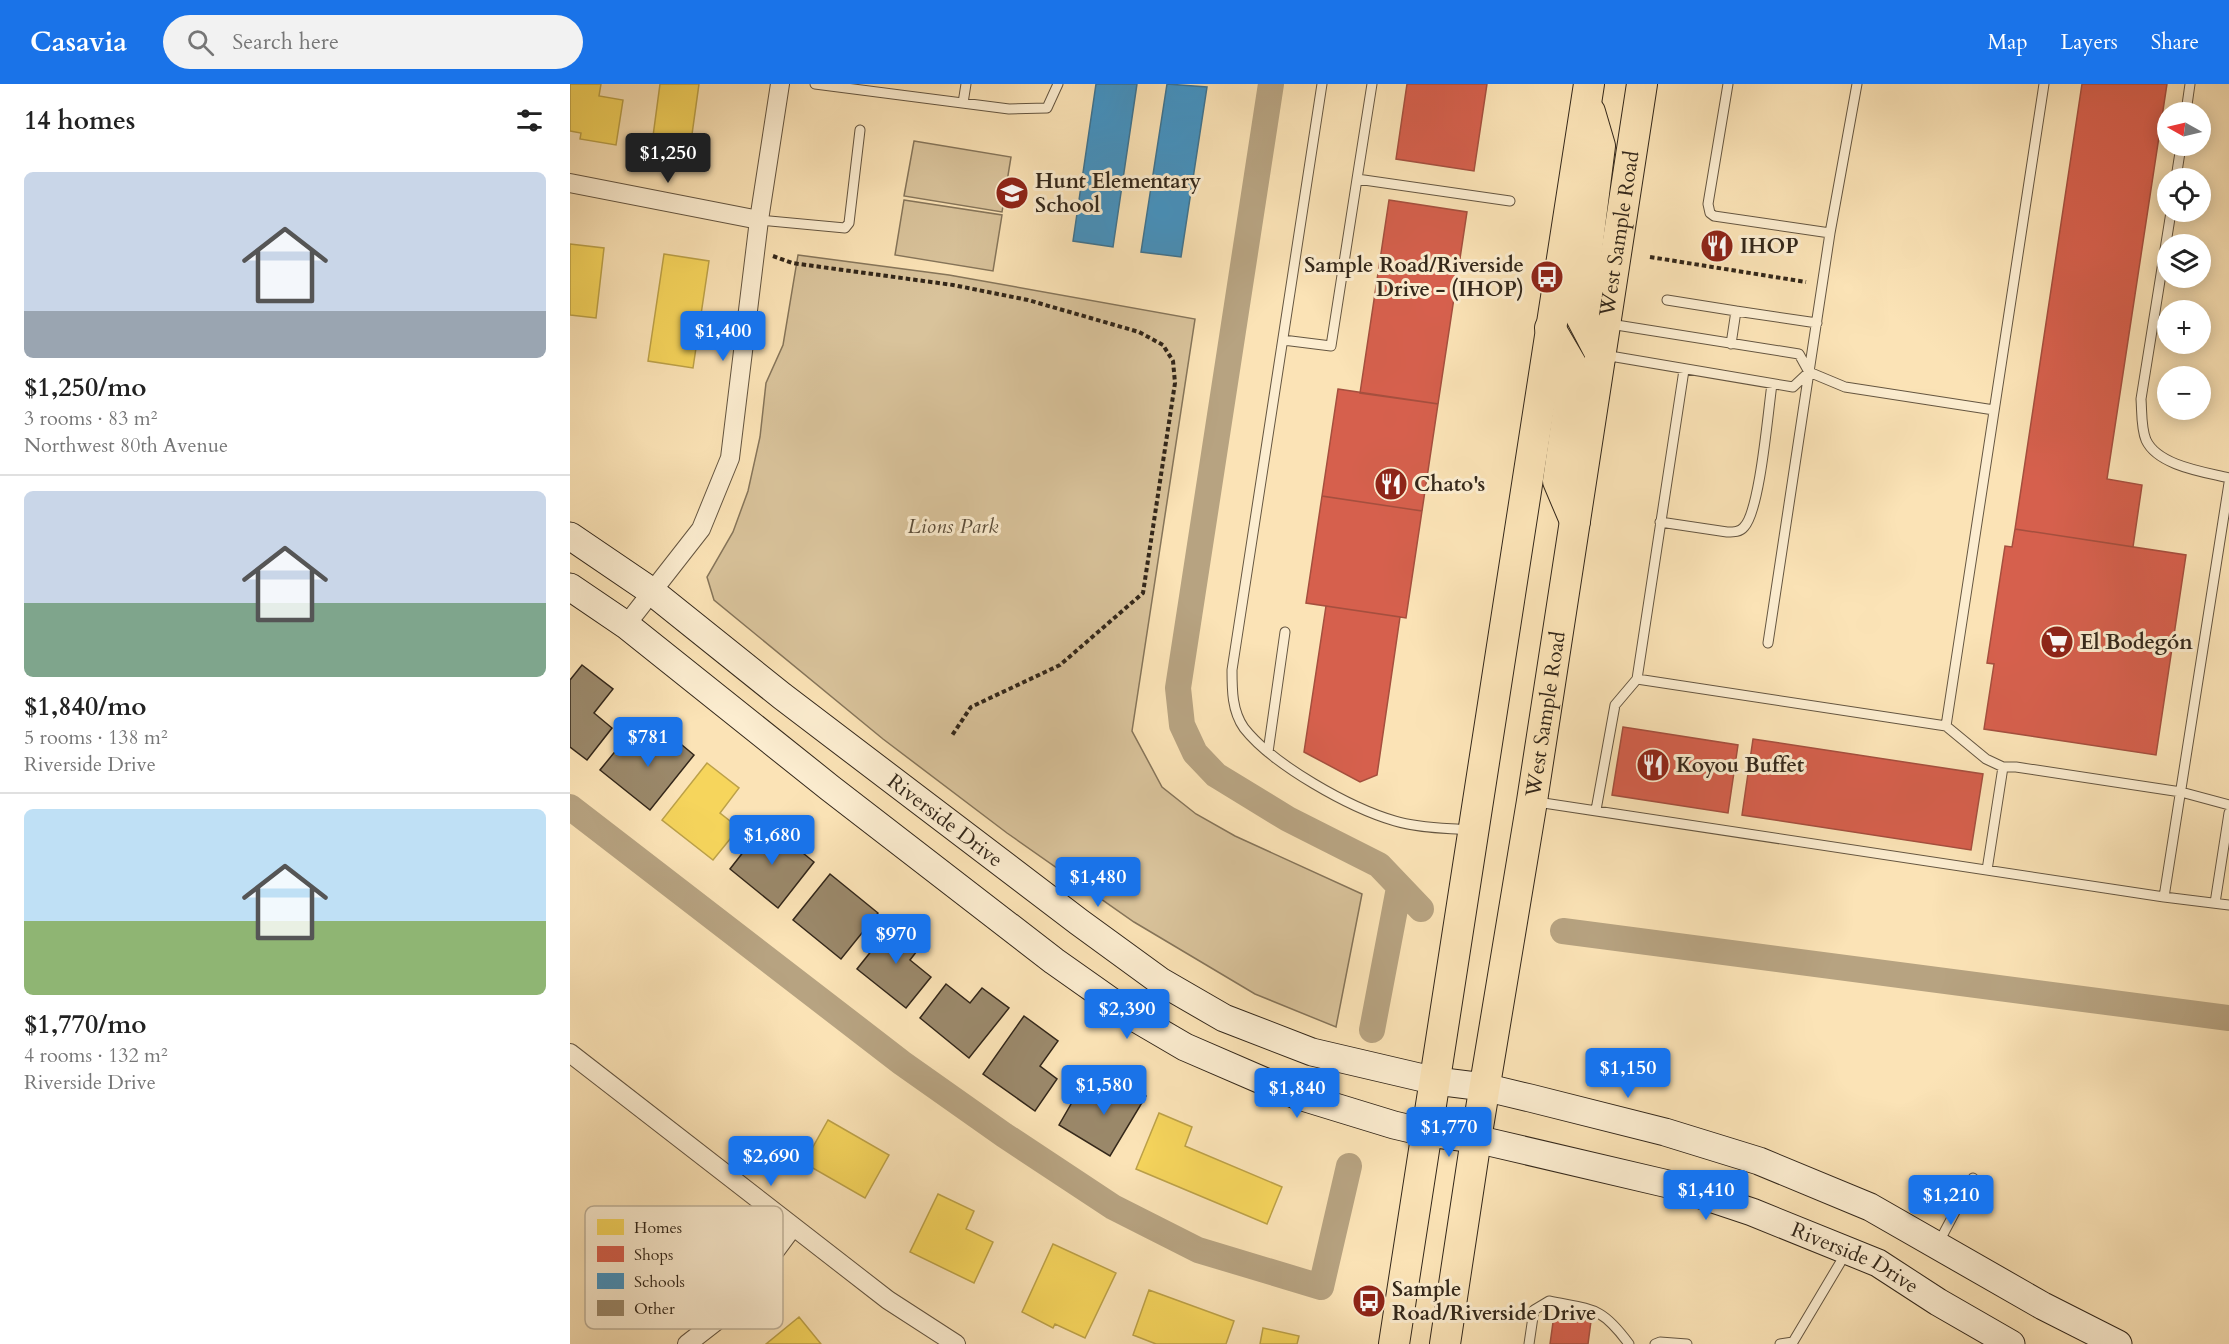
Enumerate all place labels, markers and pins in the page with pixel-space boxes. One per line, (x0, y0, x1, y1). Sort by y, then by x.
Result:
pin: $1,250 (619, 133, 717, 184)
place label: Hunt Elementary School (1035, 167, 1201, 220)
school or university icon: Hunt Elementary School (994, 175, 1030, 211)
restaurant icon: IHOP (1699, 228, 1735, 264)
place label: IHOP (1740, 232, 1799, 261)
place label: Sample Road/Riverside Drive - (IHOP) (1304, 251, 1524, 304)
bus stop icon: Sample Road/Riverside Drive - (IHOP) (1529, 259, 1565, 295)
pin: $1,400 (674, 311, 772, 362)
restaurant icon: Chato's (1373, 466, 1409, 502)
place label: Chato's (1414, 470, 1485, 499)
supermarket icon: El Bodegón (2039, 624, 2075, 660)
place label: El Bodegón (2080, 628, 2193, 657)
pin: $781 (612, 717, 684, 768)
restaurant icon: Koyou Buffet (1635, 747, 1671, 783)
place label: Koyou Buffet (1676, 751, 1805, 780)
pin: $1,680 (723, 815, 821, 866)
pin: $1,480 (1049, 857, 1147, 908)
pin: $970 (860, 914, 932, 965)
pin: $2,390 (1078, 989, 1176, 1040)
pin: $1,150 (1579, 1048, 1677, 1099)
pin: $1,580 (1055, 1065, 1153, 1116)
pin: $1,840 (1248, 1068, 1346, 1119)
pin: $1,770 (1400, 1107, 1498, 1158)
pin: $2,690 (722, 1136, 820, 1187)
pin: $1,410 (1657, 1170, 1755, 1221)
pin: $1,210 (1902, 1175, 2000, 1226)
place label: Sample Road/Riverside Drive (1392, 1275, 1596, 1328)
bus stop icon: Sample Road/Riverside Drive (1351, 1283, 1387, 1319)

